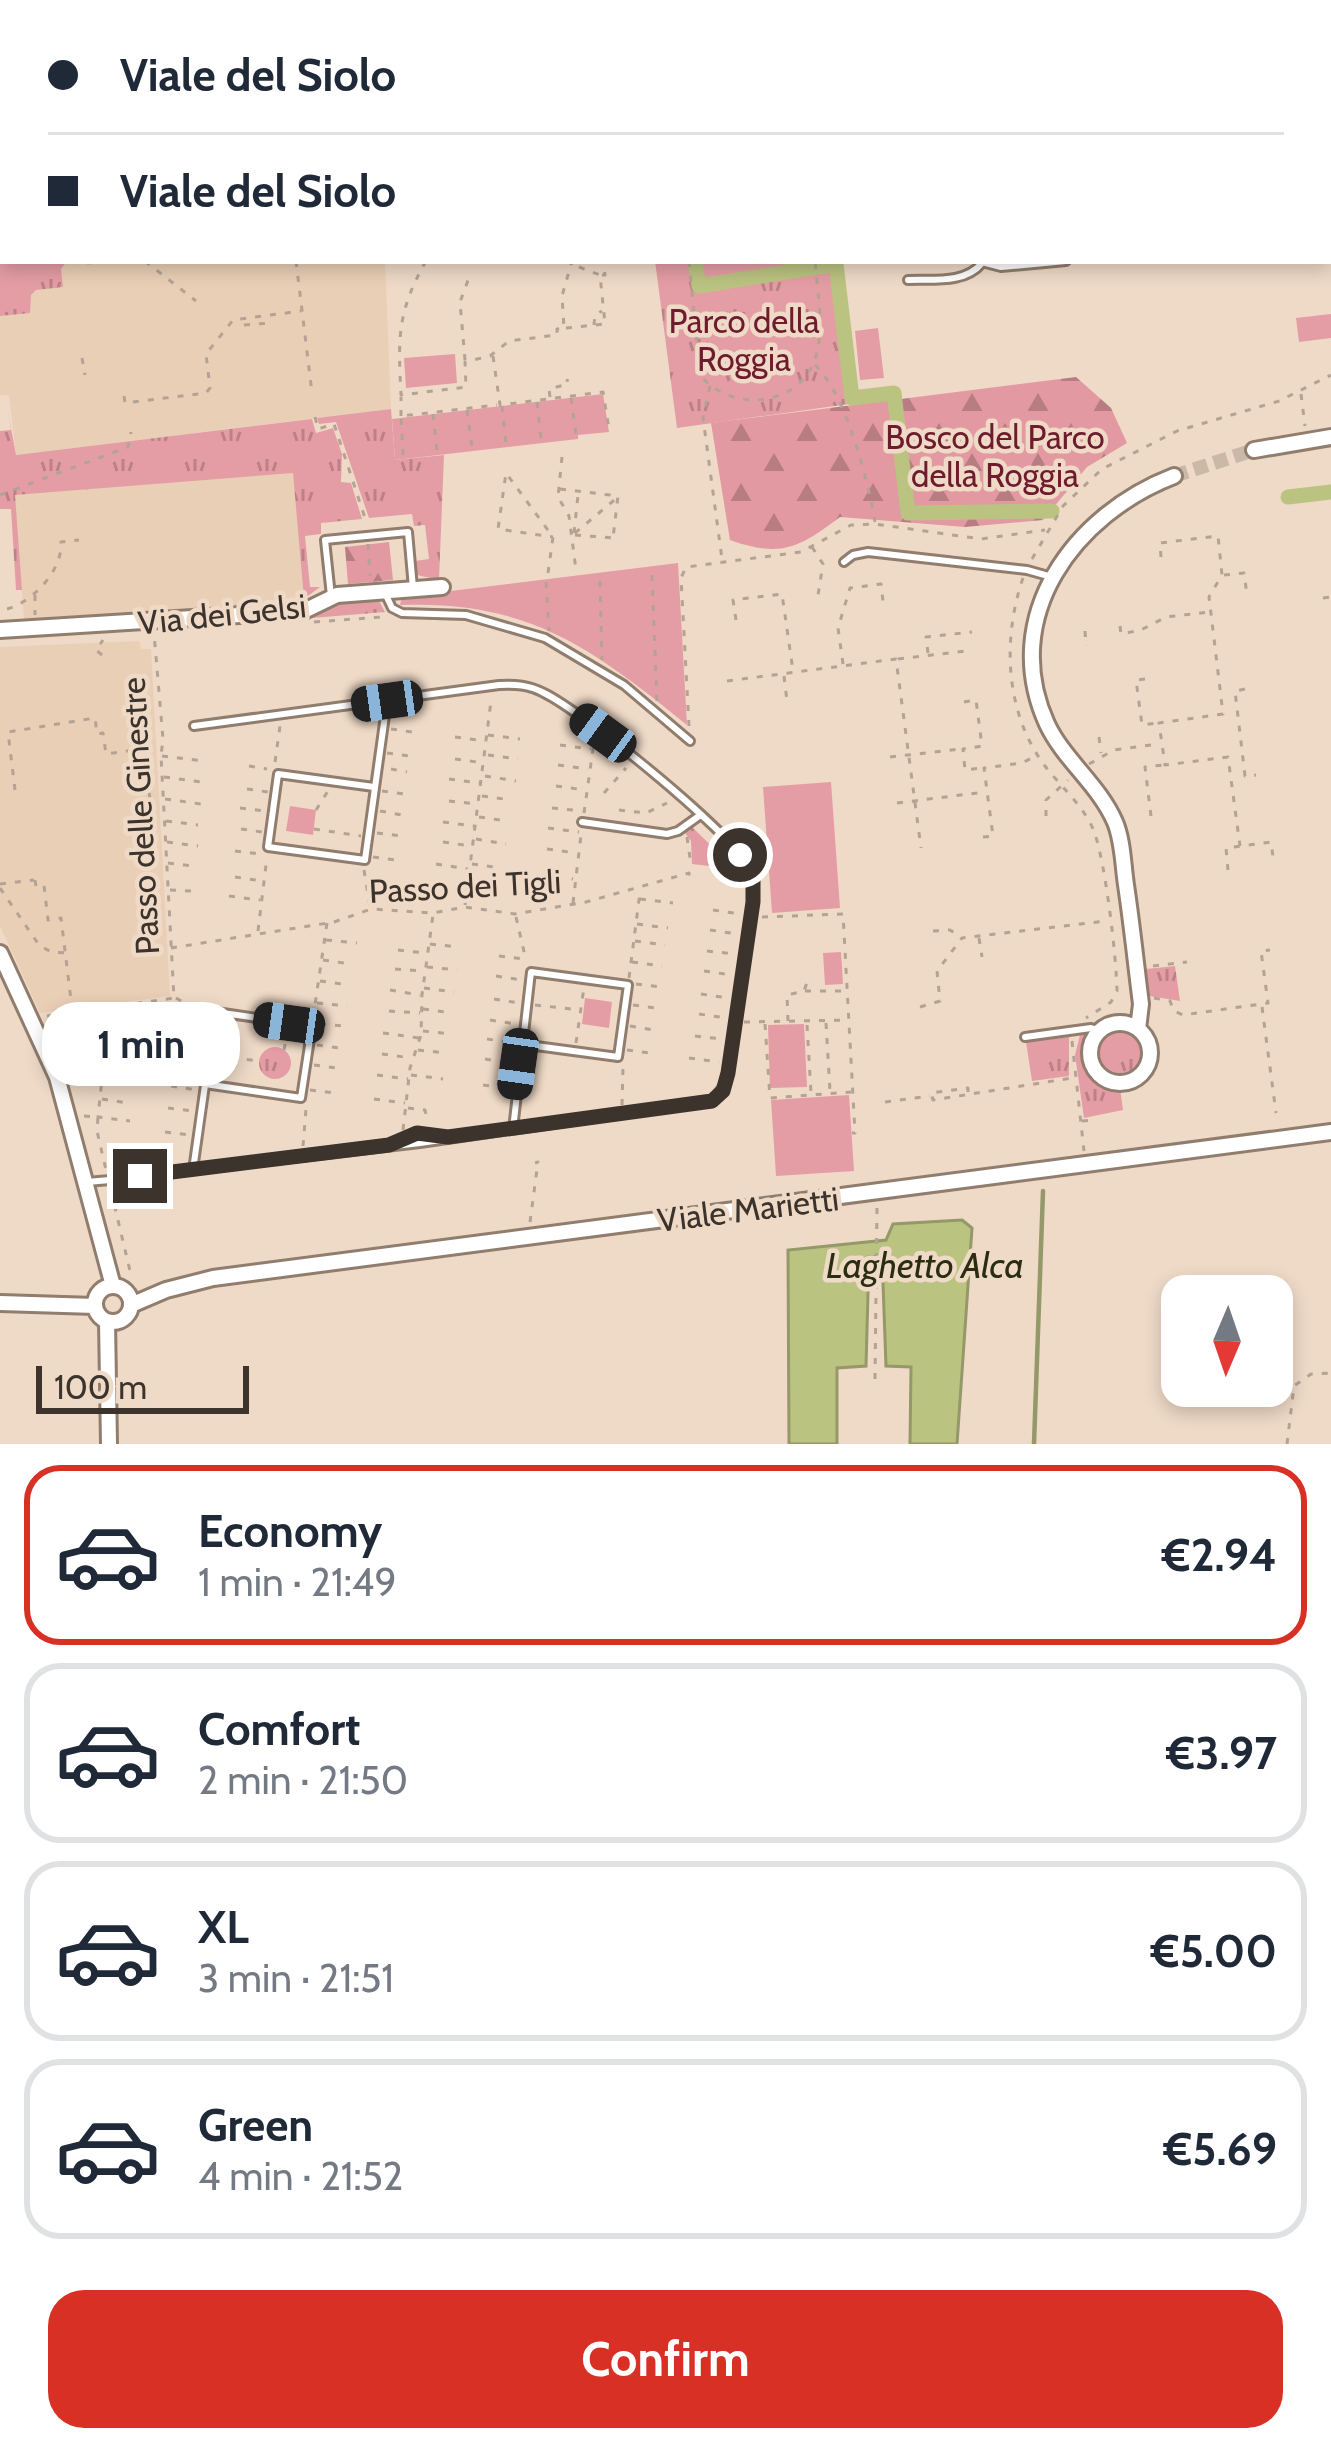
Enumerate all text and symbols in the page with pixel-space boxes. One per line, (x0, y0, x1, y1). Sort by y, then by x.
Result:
text: Viale del Siolo (120, 48, 396, 102)
text: Viale del Siolo (120, 164, 396, 218)
park label: Parco della Roggia (668, 301, 820, 379)
park label: Bosco del Parco della Roggia (885, 417, 1105, 495)
street label: Via dei Gelsi (136, 585, 308, 643)
street label: Passo delle Ginestre (113, 676, 167, 956)
car (349, 678, 425, 724)
car (563, 697, 643, 769)
route start (713, 828, 767, 882)
street label: Passo dei Tigli (368, 861, 562, 911)
car (251, 1000, 327, 1046)
callout: 1 min (41, 1002, 239, 1086)
text: 1 min (97, 1020, 185, 1068)
car (495, 1026, 541, 1102)
route end (113, 1149, 167, 1203)
street label: Viale Marietti (655, 1178, 841, 1240)
water label: Laghetto Alca (826, 1243, 1024, 1287)
north arrow (1161, 1275, 1293, 1407)
map controls (1161, 1275, 1293, 1407)
scale bar (36, 1360, 249, 1413)
text: 100 m (54, 1367, 147, 1407)
icon: car (54, 1501, 162, 1609)
text: Economy (198, 1504, 382, 1558)
text: €2.94 (1162, 1528, 1277, 1582)
text: 1 min · 21:49 (198, 1558, 397, 1606)
icon: car (54, 1699, 162, 1807)
text: Comfort (198, 1702, 361, 1756)
text: €3.97 (1166, 1726, 1277, 1780)
text: 2 min · 21:50 (198, 1756, 408, 1804)
icon: car (54, 1897, 162, 2005)
text: XL (198, 1900, 249, 1954)
text: €5.00 (1151, 1924, 1277, 1978)
text: 3 min · 21:51 (198, 1954, 394, 2002)
icon: car (54, 2095, 162, 2203)
text: Green (198, 2098, 313, 2152)
text: €5.69 (1163, 2122, 1277, 2176)
text: 4 min · 21:52 (198, 2152, 403, 2200)
button: Confirm (48, 2290, 1283, 2428)

